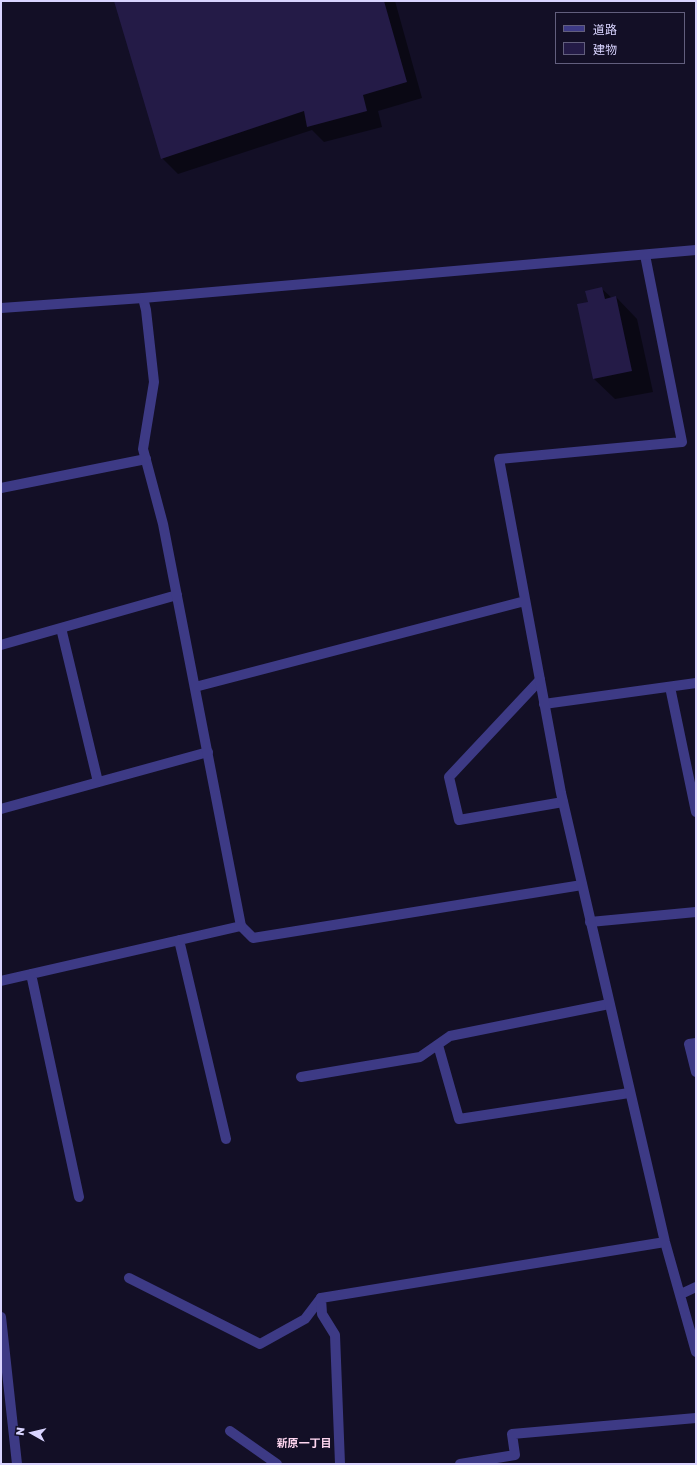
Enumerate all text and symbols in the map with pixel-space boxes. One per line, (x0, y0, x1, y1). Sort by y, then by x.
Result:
legend (555, 12, 685, 64)
text: 道路 (593, 22, 617, 37)
text: 建物 (593, 42, 617, 57)
north arrow (12, 1413, 52, 1453)
text: N (13, 1426, 27, 1436)
district label: 新原一丁目 (277, 1437, 331, 1451)

